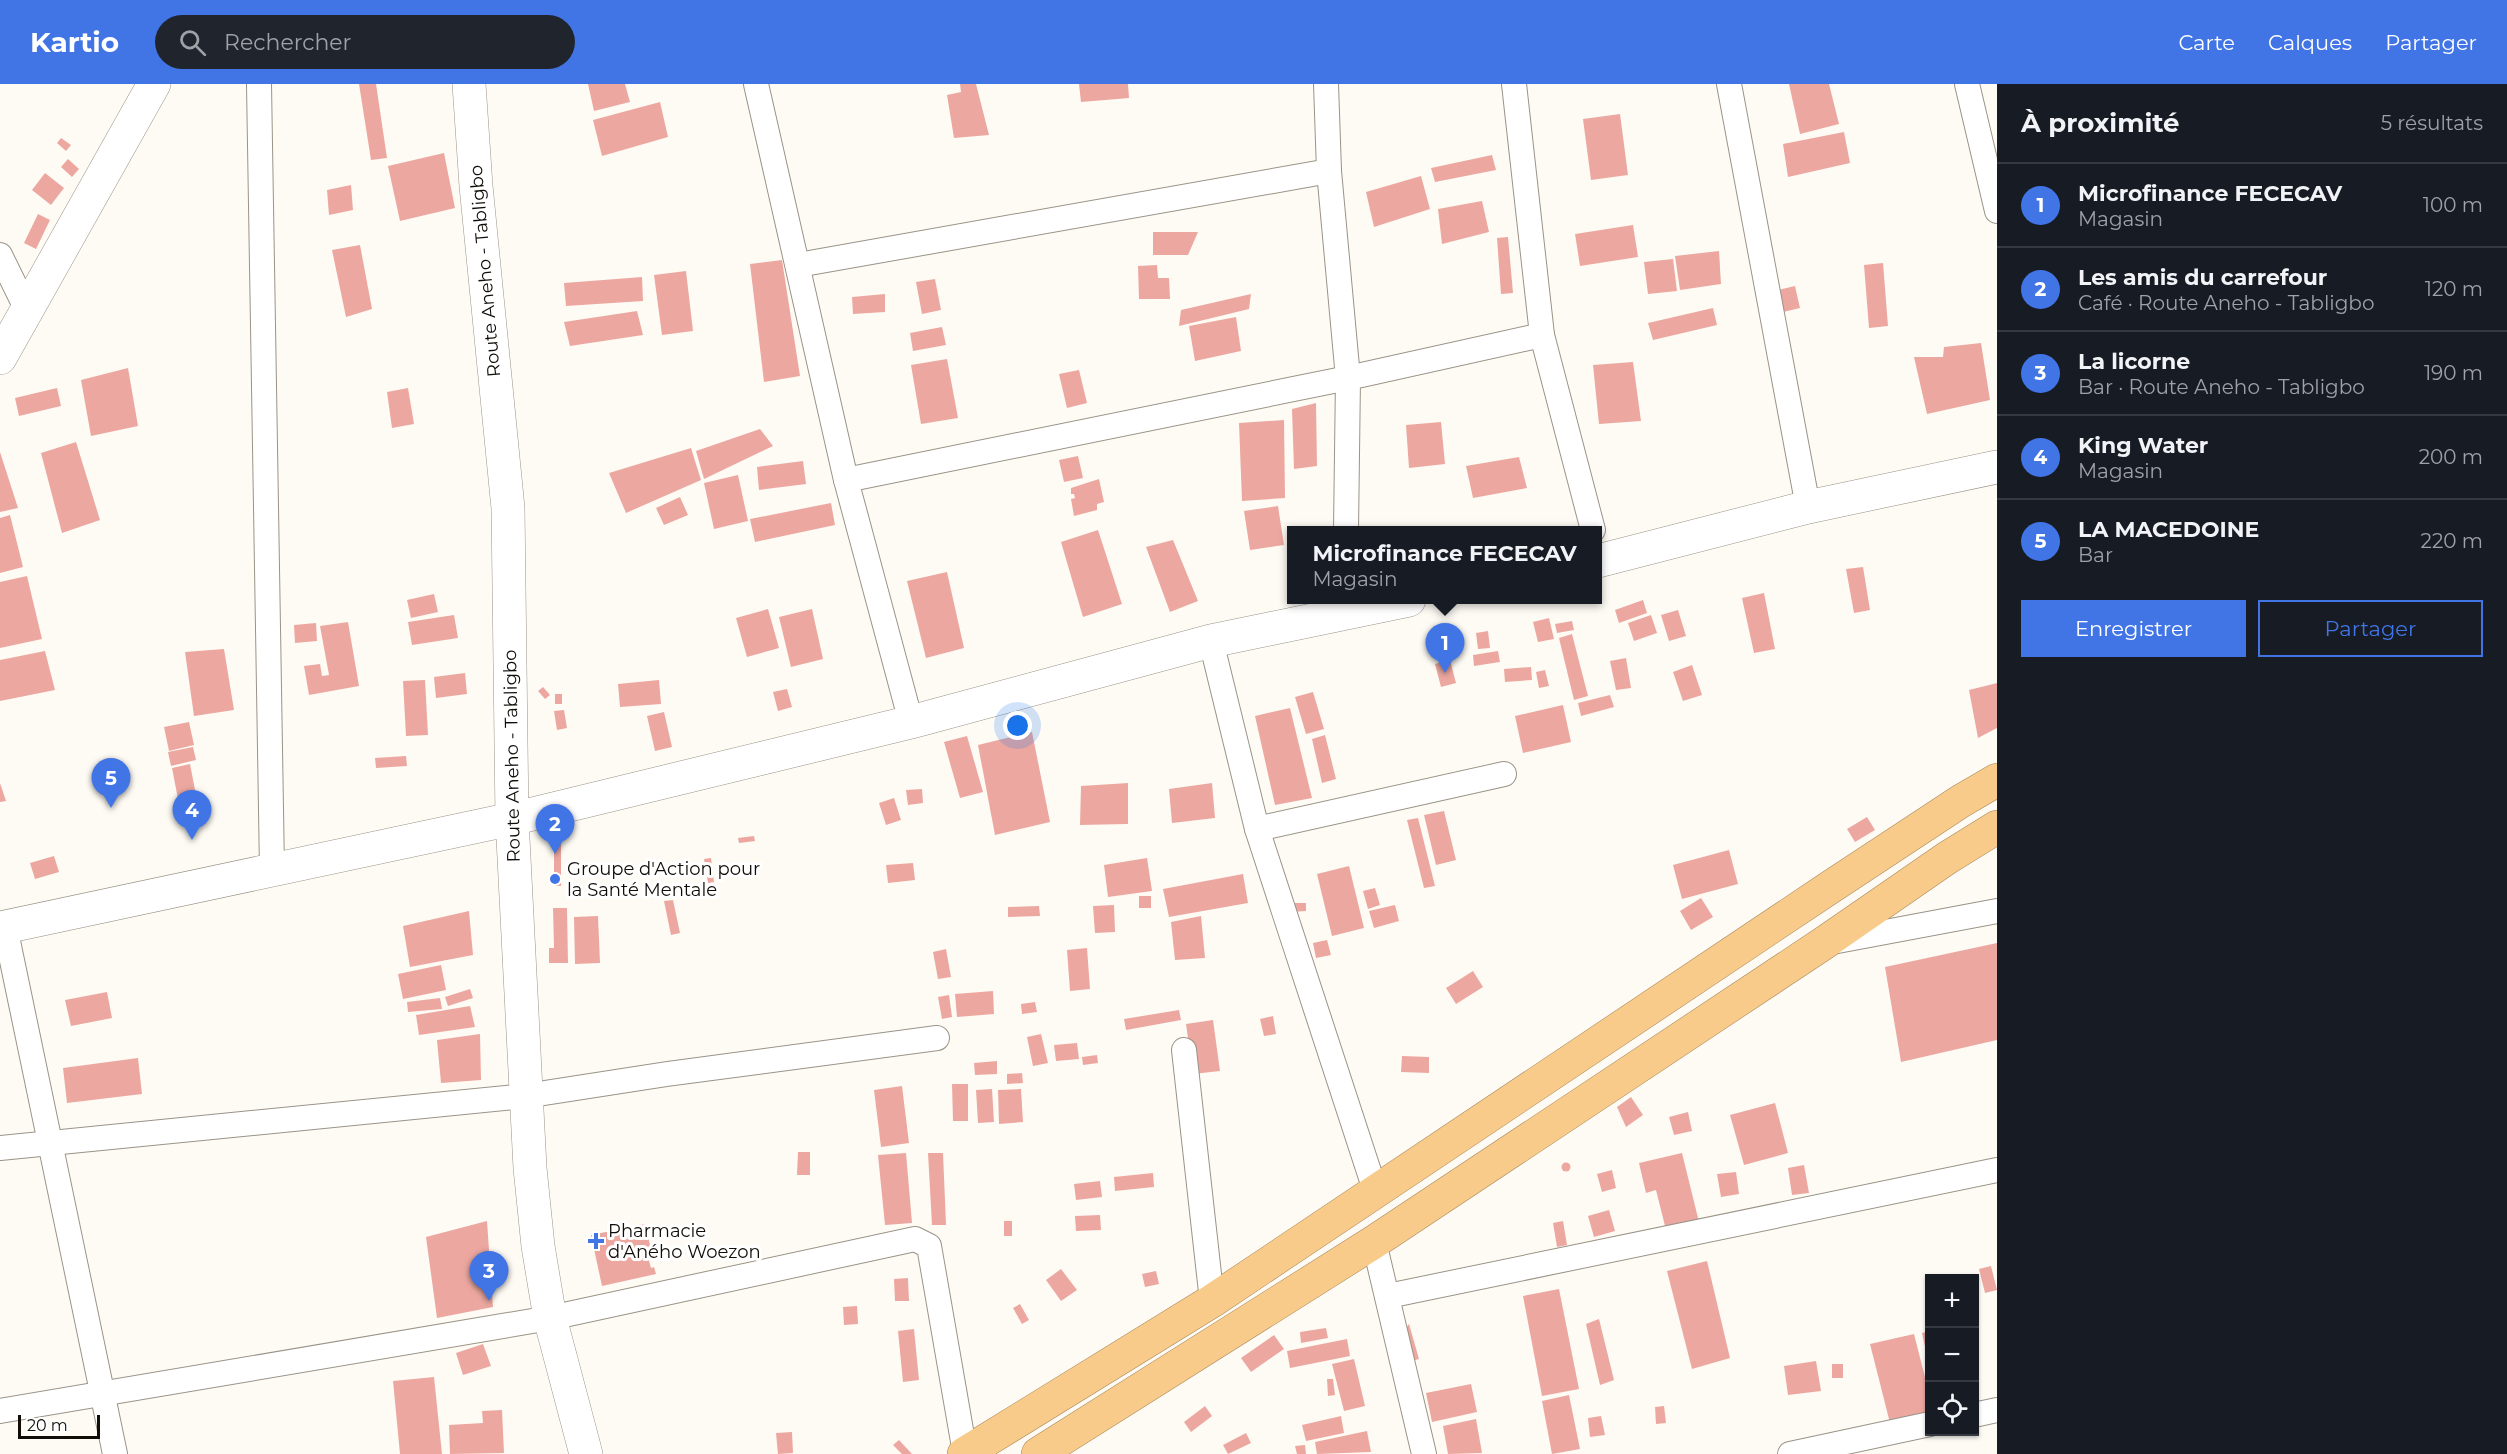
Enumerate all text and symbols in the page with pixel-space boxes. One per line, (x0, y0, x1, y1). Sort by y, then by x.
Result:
search box (155, 15, 575, 69)
text: Kartio (30, 25, 119, 59)
icon: search (176, 26, 209, 59)
text: Rechercher (224, 29, 351, 56)
text: Carte (2178, 30, 2235, 55)
text: Calques (2268, 30, 2352, 55)
text: Partager (2385, 30, 2477, 55)
text: À proximité (2021, 107, 2180, 139)
text: 5 résultats (2381, 111, 2483, 135)
street label: Route Aneho - Tabligbo (465, 164, 505, 378)
text: Microfinance FECECAV (2078, 180, 2342, 207)
text: 1 (2037, 193, 2044, 217)
text: 100 m (2423, 193, 2483, 217)
text: Magasin (2078, 207, 2163, 231)
text: Les amis du carrefour (2078, 264, 2327, 291)
text: 2 (2035, 277, 2046, 301)
text: 120 m (2425, 277, 2483, 301)
text: Café · Route Aneho - Tabligbo (2078, 291, 2374, 315)
text: La licorne (2078, 348, 2190, 375)
text: 3 (2035, 361, 2046, 385)
text: 190 m (2424, 361, 2483, 385)
text: Bar · Route Aneho - Tabligbo (2078, 375, 2365, 399)
text: King Water (2078, 432, 2208, 459)
text: 4 (2034, 445, 2047, 469)
text: 200 m (2419, 445, 2483, 469)
text: Magasin (2078, 459, 2163, 483)
text: LA MACEDOINE (2078, 516, 2259, 543)
popup (1287, 526, 1602, 604)
text: 5 (2035, 529, 2046, 553)
text: 220 m (2421, 529, 2483, 553)
text: Microfinance FECECAV (1312, 540, 1577, 567)
text: Bar (2078, 543, 2113, 567)
text: Magasin (1312, 567, 1397, 591)
button: Enregistrer (2021, 600, 2246, 657)
button: Partager (2258, 600, 2483, 657)
pin: 1 (1426, 624, 1464, 673)
street label: Route Aneho - Tabligbo (499, 649, 525, 863)
your location (1003, 711, 1032, 740)
pin: 5 (92, 758, 130, 808)
pin: 4 (172, 790, 212, 840)
pin: 2 (536, 804, 574, 854)
place label: Groupe d'Action pour la Santé Mentale (567, 858, 760, 901)
marker: Groupe d'Action pour la Santé Mentale (548, 872, 562, 886)
place label: Pharmacie d'Aného Woezon (608, 1220, 761, 1263)
marker: Pharmacie d'Aného Woezon (589, 1234, 603, 1248)
pin: 3 (470, 1252, 508, 1301)
map controls (1925, 1274, 1979, 1436)
button: + (1925, 1274, 1979, 1328)
button: − (1925, 1328, 1979, 1382)
button: locate (1925, 1382, 1979, 1436)
scale bar (18, 1412, 100, 1440)
text: 20 m (27, 1416, 68, 1435)

